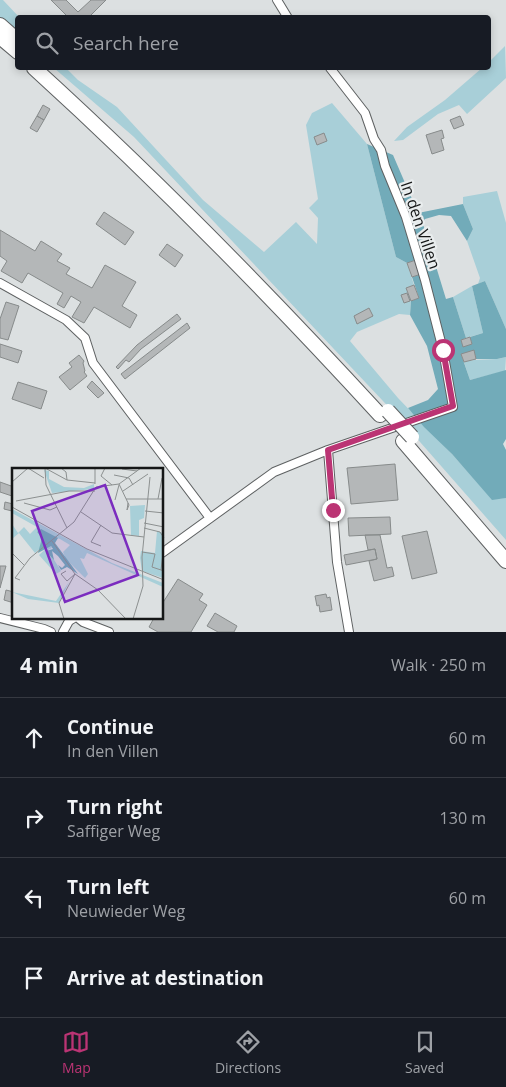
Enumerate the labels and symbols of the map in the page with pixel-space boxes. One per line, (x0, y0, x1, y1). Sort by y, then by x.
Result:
street label: In den Villen (396, 178, 446, 272)
route start (432, 339, 455, 362)
inset map (12, 468, 164, 620)
route end (322, 499, 345, 522)

